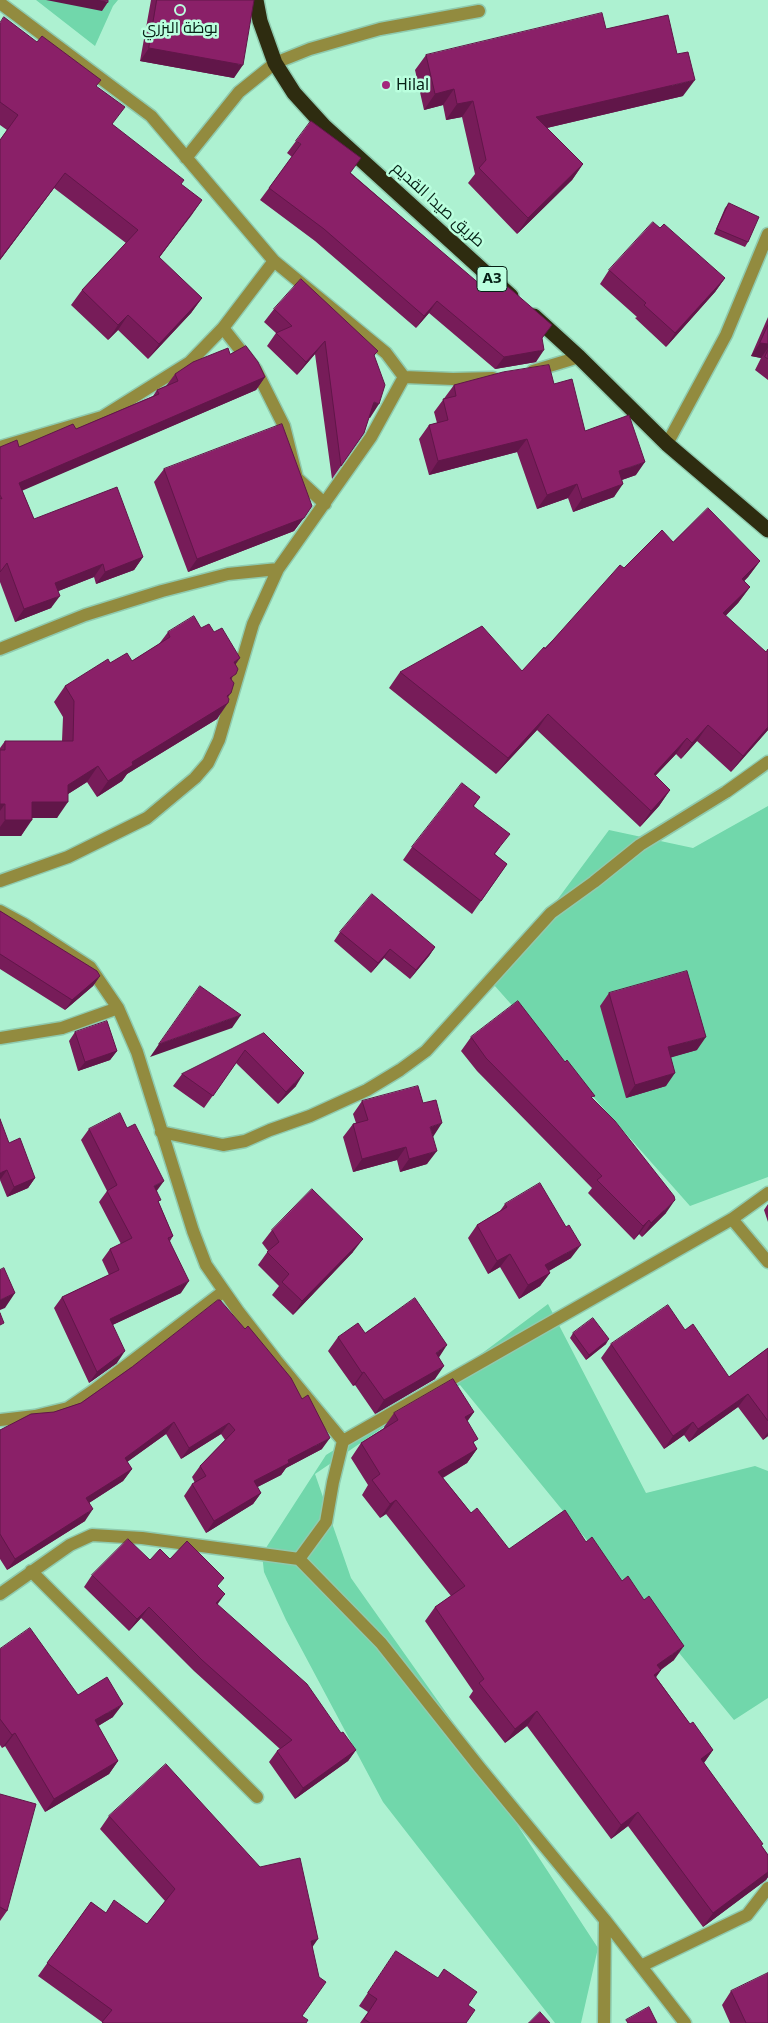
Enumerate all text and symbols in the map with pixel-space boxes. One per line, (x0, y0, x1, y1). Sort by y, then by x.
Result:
marker: بوظة البزري (174, 4, 186, 16)
place label: بوظة البزري (142, 18, 218, 38)
place label: Hilal (396, 75, 429, 95)
marker: Hilal (380, 79, 392, 91)
street label: طريق صيدا القديم (388, 158, 488, 252)
road number: A3 (477, 266, 507, 292)

